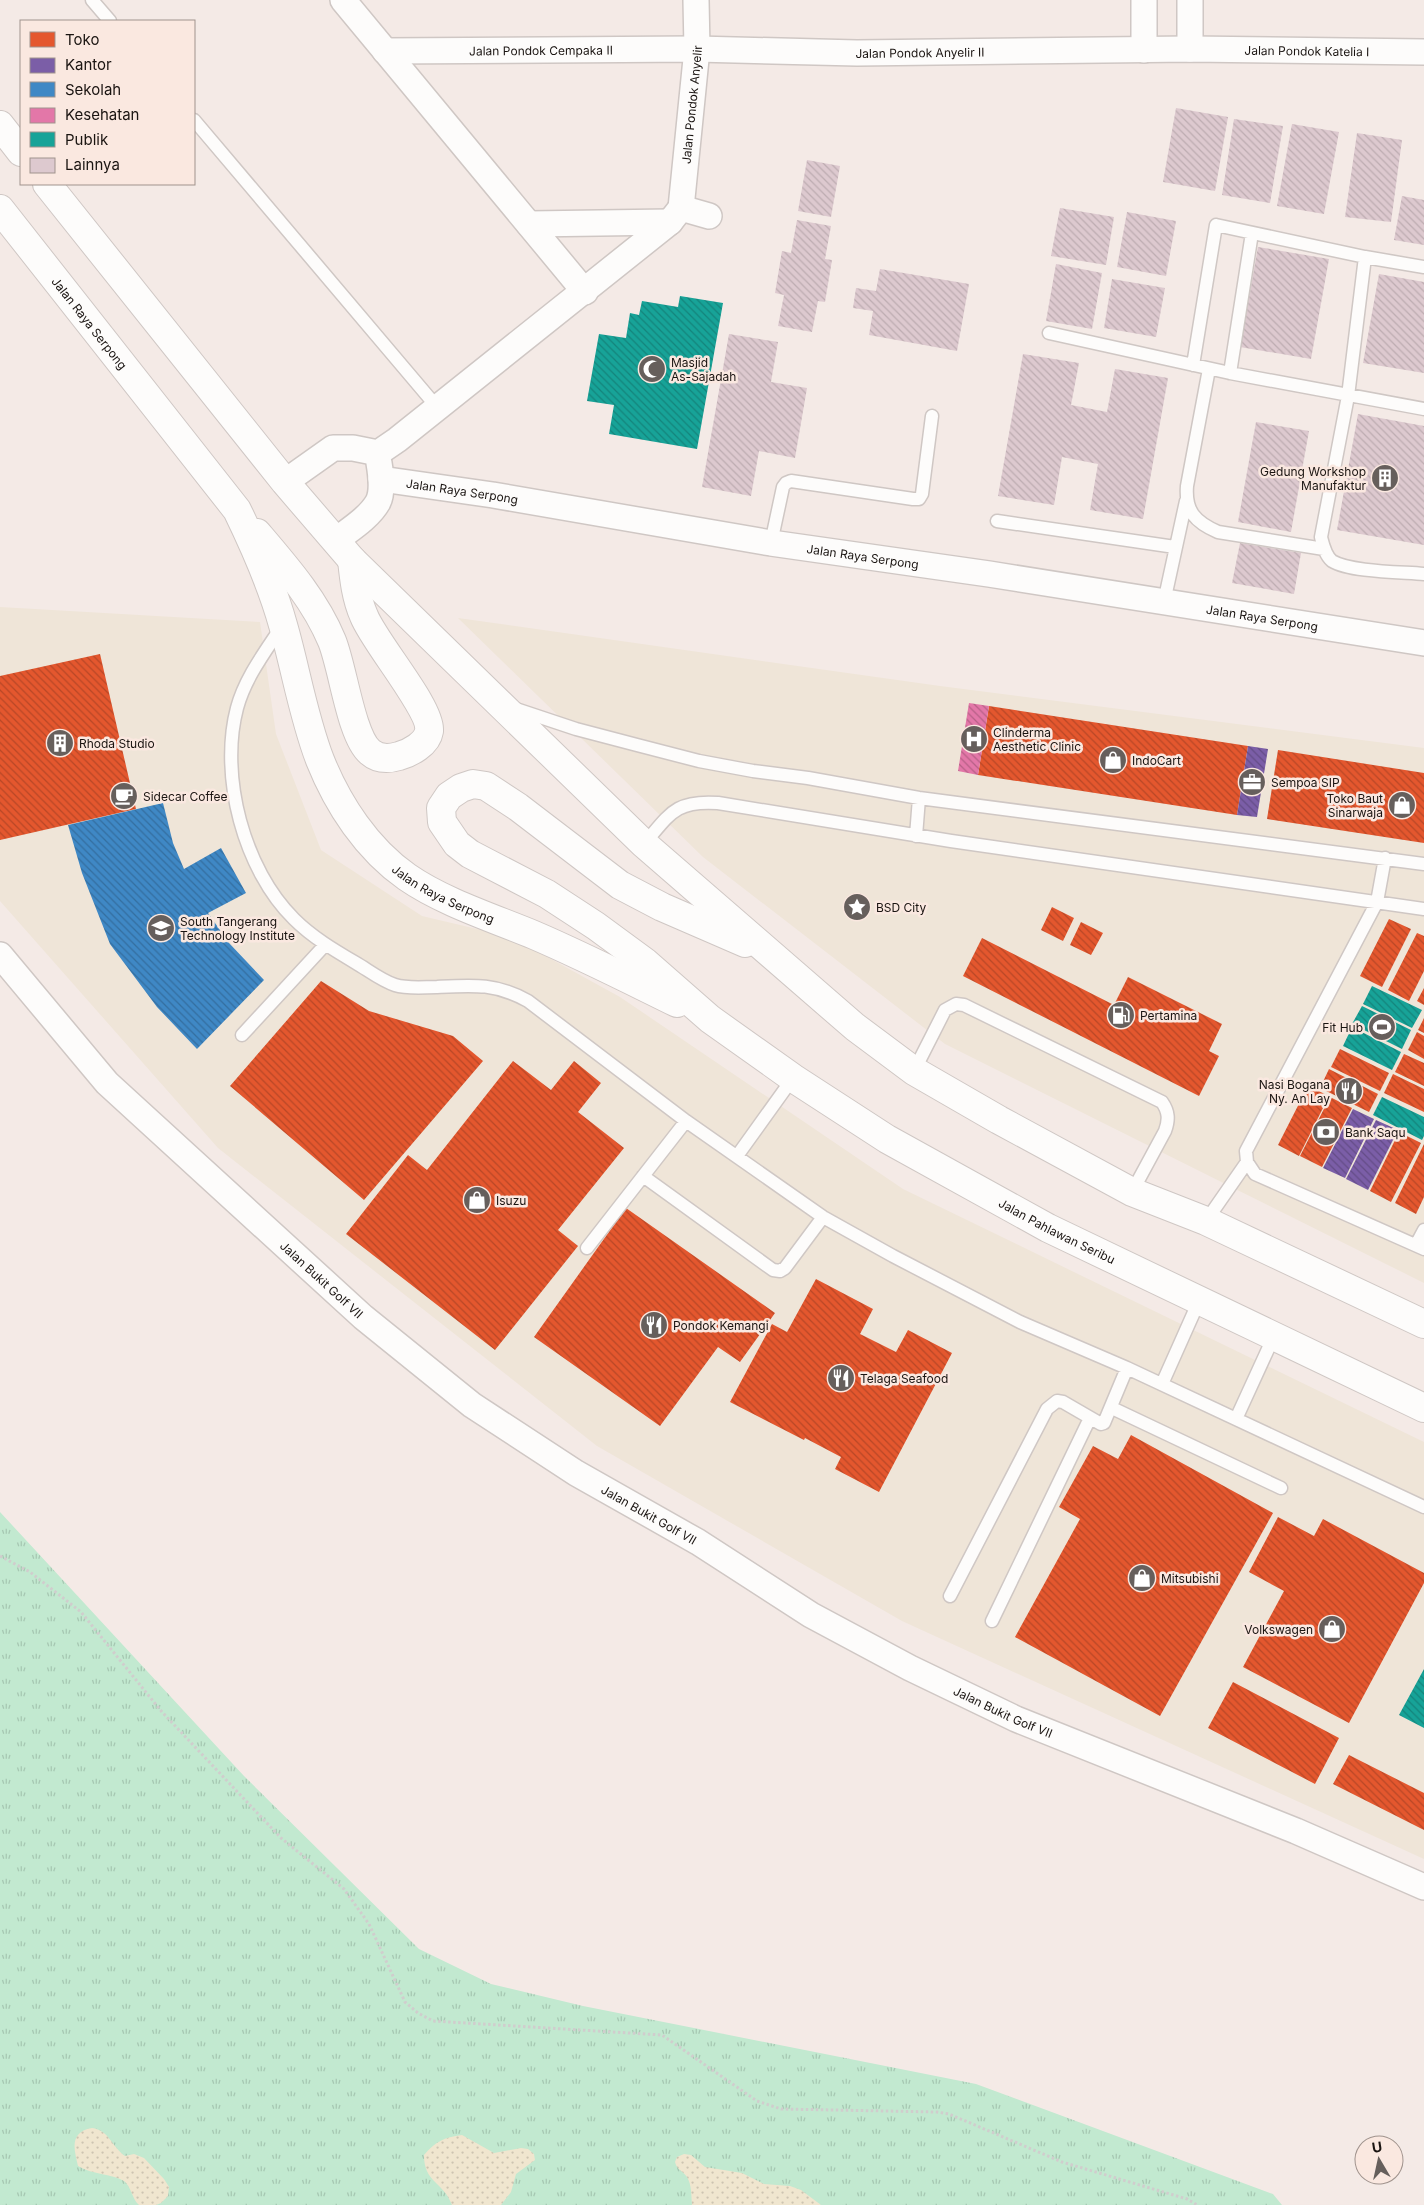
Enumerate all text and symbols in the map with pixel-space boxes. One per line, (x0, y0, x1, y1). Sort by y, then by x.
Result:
legend (20, 20, 195, 185)
text: Toko (65, 30, 99, 49)
street label: Jalan Pondok Cempaka II (469, 42, 613, 58)
street label: Jalan Pondok Katelia I (1244, 42, 1369, 59)
street label: Jalan Pondok Anyelir II (855, 44, 985, 61)
street label: Jalan Pondok Anyelir (678, 45, 705, 165)
text: Kantor (65, 55, 112, 74)
text: Sekolah (65, 80, 121, 99)
text: Kesehatan (65, 105, 139, 124)
text: Publik (65, 130, 109, 149)
text: Lainnya (65, 155, 120, 174)
street label: Jalan Raya Serpong (49, 274, 131, 372)
mosque icon: Masjid As-Sajadah (637, 354, 667, 384)
place label: Masjid As-Sajadah (671, 355, 736, 384)
building icon: Gedung Workshop Manufaktur (1370, 463, 1400, 493)
place label: Gedung Workshop Manufaktur (1260, 464, 1366, 493)
street label: Jalan Raya Serpong (405, 475, 519, 507)
street label: Jalan Raya Serpong (806, 541, 920, 571)
street label: Jalan Raya Serpong (1205, 601, 1319, 634)
hospital icon: Clinderma Aesthetic Clinic (959, 724, 989, 754)
place label: Clinderma Aesthetic Clinic (993, 725, 1081, 754)
building icon: Rhoda Studio (45, 728, 75, 758)
place label: Rhoda Studio (79, 736, 155, 751)
shop icon: IndoCart (1098, 745, 1128, 775)
place label: IndoCart (1132, 753, 1181, 768)
office icon: Sempoa SIP (1237, 767, 1267, 797)
place label: Sempoa SIP (1271, 775, 1340, 790)
cafe icon: Sidecar Coffee (109, 781, 139, 811)
place label: Sidecar Coffee (143, 789, 228, 804)
shop icon: Toko Baut Sinarwaja (1387, 790, 1417, 820)
place label: Toko Baut Sinarwaja (1326, 791, 1383, 820)
street label: Jalan Raya Serpong (389, 861, 497, 926)
place icon: BSD City (842, 892, 872, 922)
place label: BSD City (876, 900, 926, 915)
school or university icon: South Tangerang Technology Institute (146, 913, 176, 943)
place label: South Tangerang Technology Institute (180, 914, 295, 943)
fuel station icon: Pertamina (1106, 1000, 1136, 1030)
place label: Pertamina (1140, 1008, 1197, 1023)
sports icon: Fit Hub (1367, 1012, 1397, 1042)
place label: Fit Hub (1322, 1020, 1363, 1035)
restaurant icon: Nasi Bogana Ny. An Lay (1334, 1076, 1364, 1106)
place label: Nasi Bogana Ny. An Lay (1259, 1077, 1330, 1106)
bank icon: Bank Saqu (1311, 1117, 1341, 1147)
place label: Bank Saqu (1345, 1125, 1406, 1140)
shop icon: Isuzu (462, 1185, 492, 1215)
place label: Isuzu (496, 1193, 526, 1208)
street label: Jalan Pahlawan Seribu (996, 1195, 1118, 1267)
street label: Jalan Bukit Golf VII (277, 1238, 367, 1321)
restaurant icon: Pondok Kemangi (639, 1310, 669, 1340)
place label: Pondok Kemangi (673, 1318, 769, 1333)
restaurant icon: Telaga Seafood (826, 1363, 856, 1393)
place label: Telaga Seafood (860, 1371, 948, 1386)
street label: Jalan Bukit Golf VII (599, 1481, 699, 1547)
shop icon: Mitsubishi (1127, 1563, 1157, 1593)
place label: Mitsubishi (1161, 1571, 1219, 1586)
shop icon: Volkswagen (1317, 1614, 1347, 1644)
place label: Volkswagen (1244, 1622, 1313, 1637)
street label: Jalan Bukit Golf VII (951, 1683, 1055, 1740)
north arrow (1354, 2135, 1404, 2185)
text: U (1370, 2137, 1383, 2156)

